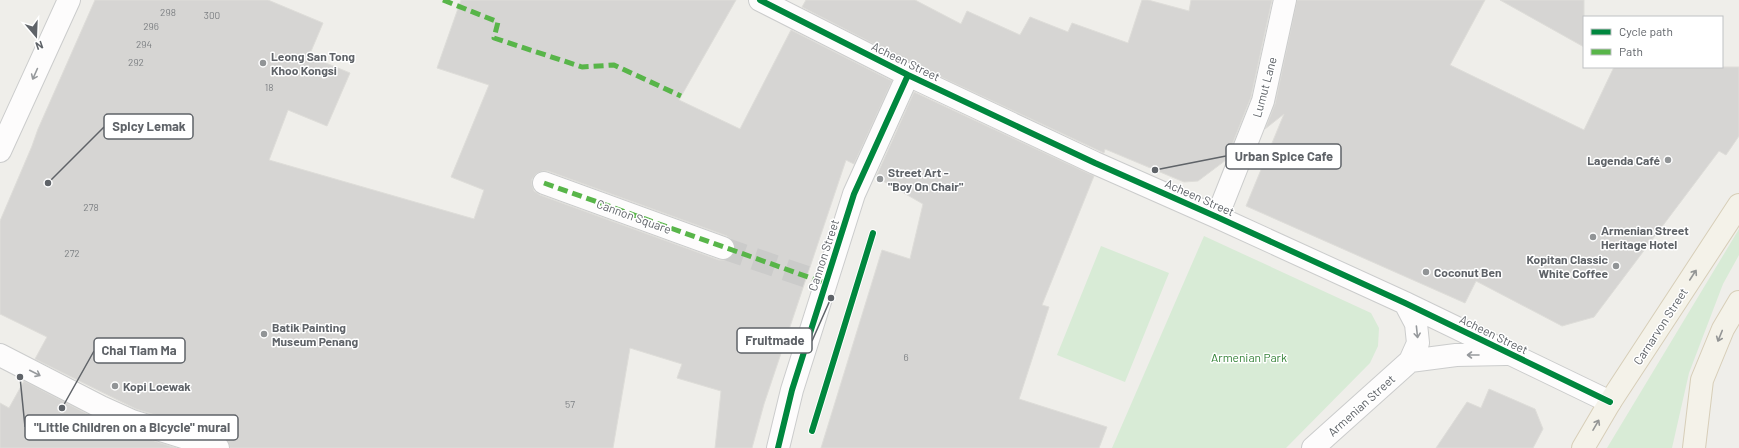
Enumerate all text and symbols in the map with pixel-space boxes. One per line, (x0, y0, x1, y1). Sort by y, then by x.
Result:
house number: 298 (160, 6, 176, 18)
house number: 300 (204, 9, 220, 21)
north arrow (16, 16, 56, 56)
legend (1583, 16, 1723, 68)
house number: 296 (143, 20, 159, 32)
text: Cycle path (1619, 24, 1673, 38)
house number: 294 (136, 38, 152, 50)
street label: Acheen Street (870, 38, 942, 84)
text: N (34, 39, 45, 53)
text: Path (1619, 44, 1643, 58)
place label: Leong San Tong Khoo Kongsi (271, 49, 355, 77)
street label: Lumut Lane (1249, 55, 1279, 119)
house number: 292 (128, 56, 144, 68)
marker: Leong San Tong Khoo Kongsi (258, 58, 268, 68)
one-way arrow (31, 67, 38, 79)
house number: 18 (265, 81, 273, 93)
callout: Spicy Lemak (104, 114, 193, 139)
text: Spicy Lemak (112, 118, 186, 134)
callout: Urban Spice Cafe (1226, 144, 1341, 169)
text: Urban Spice Cafe (1235, 148, 1333, 164)
place label: Lagenda Café (1587, 153, 1660, 167)
marker: Lagenda Café (1663, 155, 1673, 165)
place label: Street Art - "Boy On Chair" (888, 165, 964, 193)
marker: Street Art - "Boy On Chair" (875, 174, 885, 184)
street label: Acheen Street (1163, 176, 1237, 218)
street label: Cannon Square (595, 196, 673, 236)
house number: 278 (83, 201, 99, 213)
street label: Cannon Street (805, 217, 841, 293)
place label: Armenian Street Heritage Hotel (1601, 223, 1689, 251)
marker: Armenian Street Heritage Hotel (1588, 232, 1598, 242)
house number: 272 (64, 247, 80, 259)
place label: Kopitan Classic White Coffee (1526, 252, 1609, 280)
marker: Kopitan Classic White Coffee (1611, 261, 1621, 271)
place label: Coconut Ben (1434, 265, 1502, 279)
marker: Coconut Ben (1421, 267, 1431, 277)
one-way arrow (1689, 270, 1697, 281)
street label: Carnarvon Street (1630, 285, 1690, 367)
street label: Acheen Street (1458, 311, 1530, 357)
place label: Batik Painting Museum Penang (272, 320, 358, 348)
one-way arrow (1413, 325, 1421, 338)
callout: Fruitmade (737, 328, 812, 353)
marker: Batik Painting Museum Penang (259, 329, 269, 339)
one-way arrow (1716, 329, 1724, 341)
text: Fruitmade (745, 332, 805, 348)
callout: Chai Tiam Ma (94, 338, 185, 363)
text: Chai Tiam Ma (101, 342, 177, 358)
park label: Armenian Park (1211, 350, 1287, 364)
house number: 6 (903, 351, 909, 363)
one-way arrow (1467, 351, 1480, 358)
one-way arrow (28, 370, 40, 377)
street label: Armenian Street (1325, 371, 1397, 439)
place label: Kopi Loewak (123, 379, 191, 393)
marker: Kopi Loewak (110, 381, 120, 391)
house number: 57 (565, 398, 575, 410)
callout: "Little Children on a Bicycle" mural (25, 415, 238, 440)
text: "Little Children on a Bicycle" mural (34, 419, 230, 435)
one-way arrow (1593, 419, 1601, 431)

